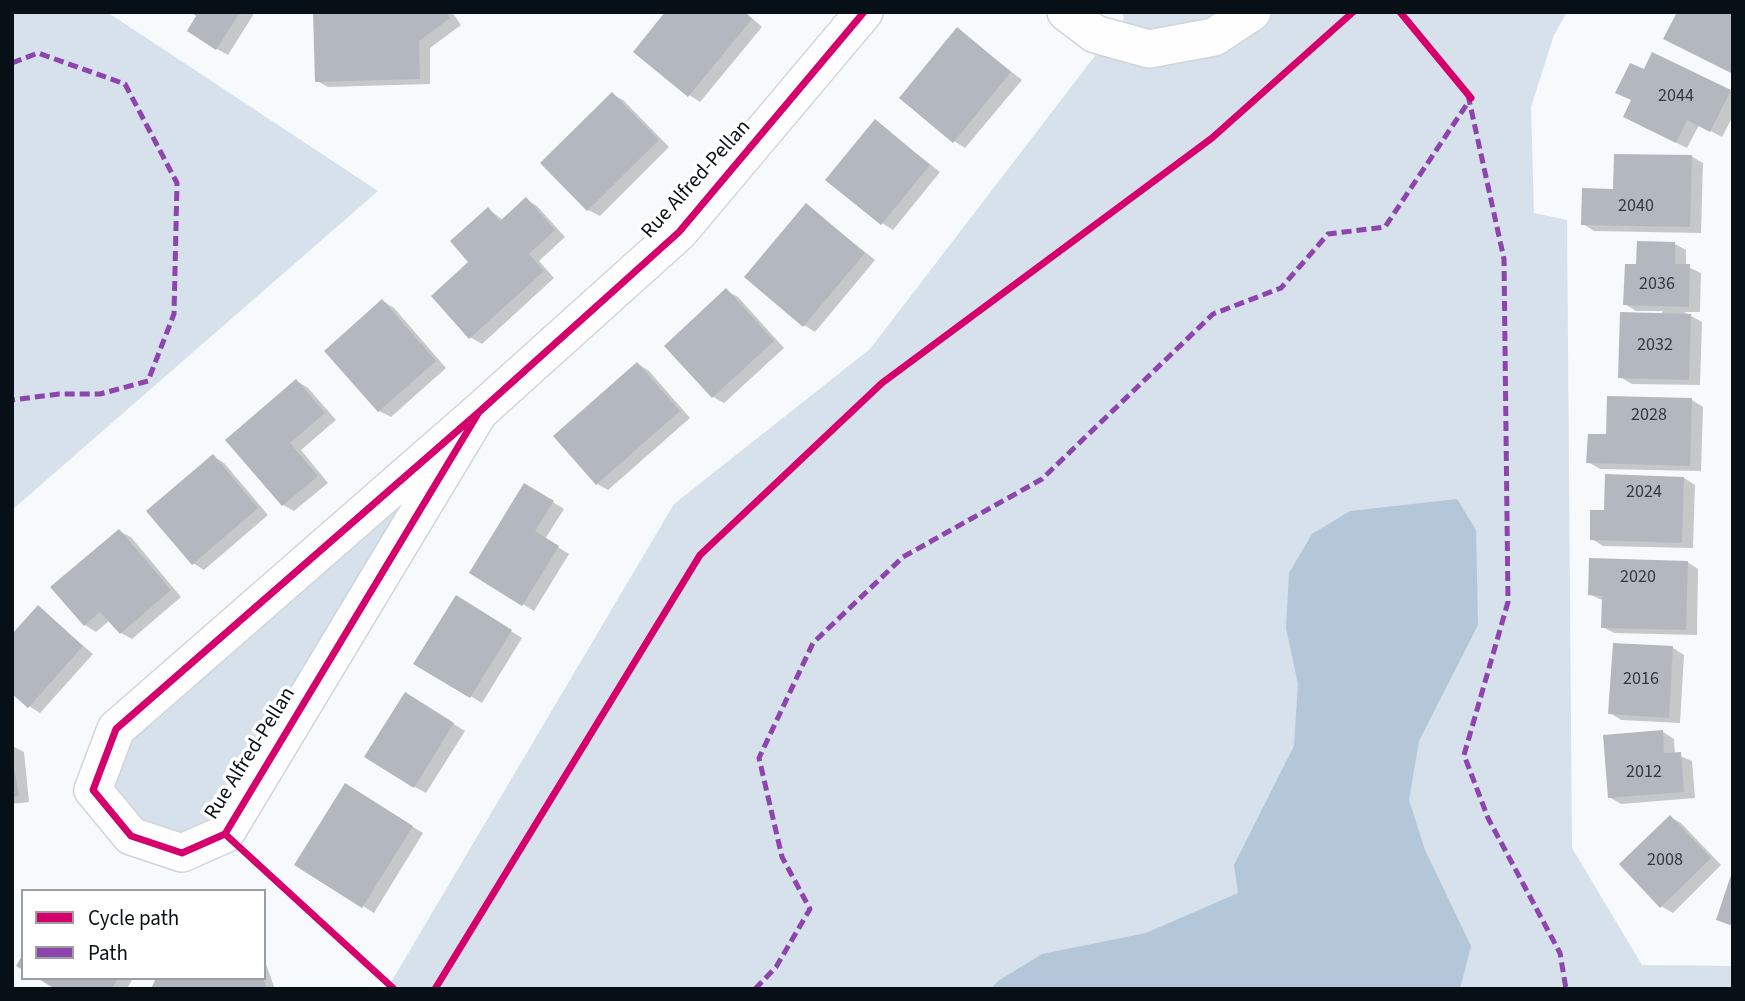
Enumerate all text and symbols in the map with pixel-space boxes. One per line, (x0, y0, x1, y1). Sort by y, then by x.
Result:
house number: 2044 (1658, 86, 1694, 108)
street label: Rue Alfred-Pellan (637, 115, 757, 245)
house number: 2040 (1618, 196, 1654, 218)
house number: 2036 (1639, 274, 1675, 296)
house number: 2032 (1637, 335, 1673, 357)
house number: 2028 (1631, 405, 1667, 427)
house number: 2024 (1626, 482, 1662, 504)
house number: 2020 (1620, 567, 1656, 589)
house number: 2016 (1623, 669, 1659, 691)
street label: Rue Alfred-Pellan (200, 683, 302, 825)
house number: 2012 (1626, 762, 1662, 784)
house number: 2008 (1647, 850, 1683, 872)
legend (21, 889, 266, 980)
text: Cycle path (88, 903, 179, 933)
text: Path (88, 938, 128, 968)

